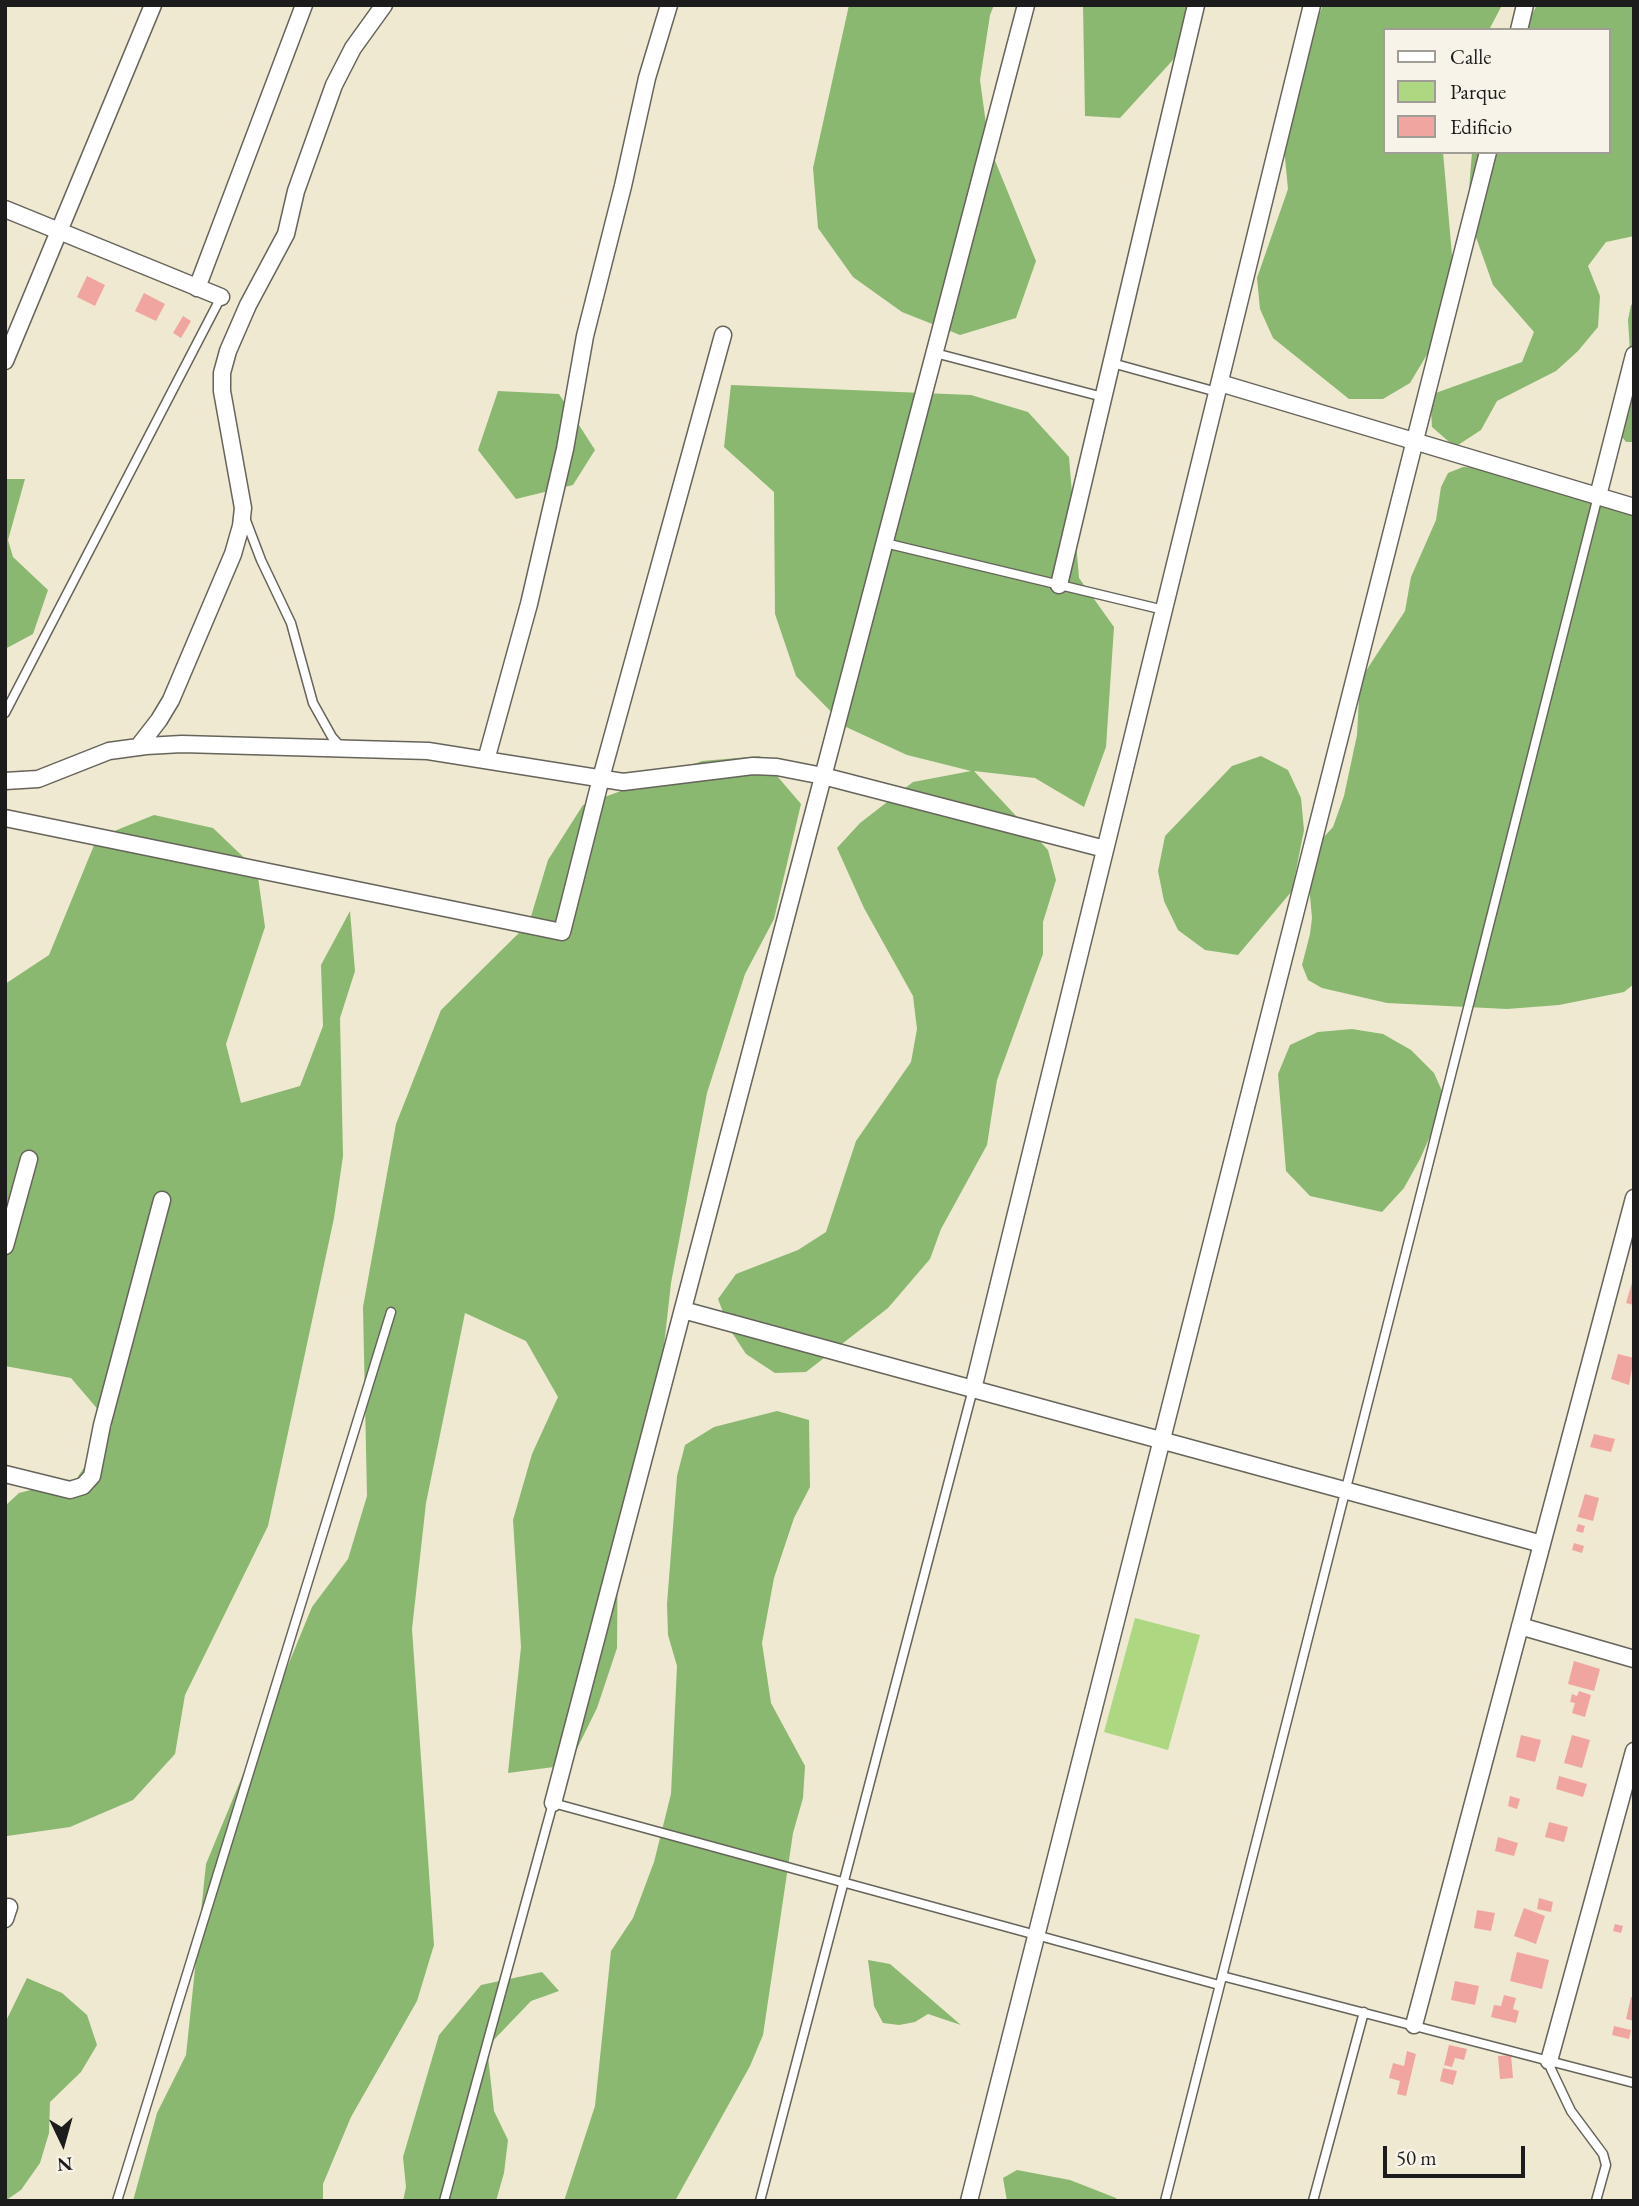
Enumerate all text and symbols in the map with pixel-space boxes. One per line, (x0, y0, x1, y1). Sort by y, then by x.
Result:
legend (1384, 28, 1611, 154)
text: Calle (1450, 43, 1492, 70)
text: Parque (1450, 78, 1506, 105)
text: Edificio (1450, 113, 1512, 140)
north arrow (28, 2108, 98, 2178)
scale bar (1387, 2132, 1529, 2176)
text: 50 m (1396, 2144, 1437, 2171)
text: N (56, 2151, 74, 2178)

